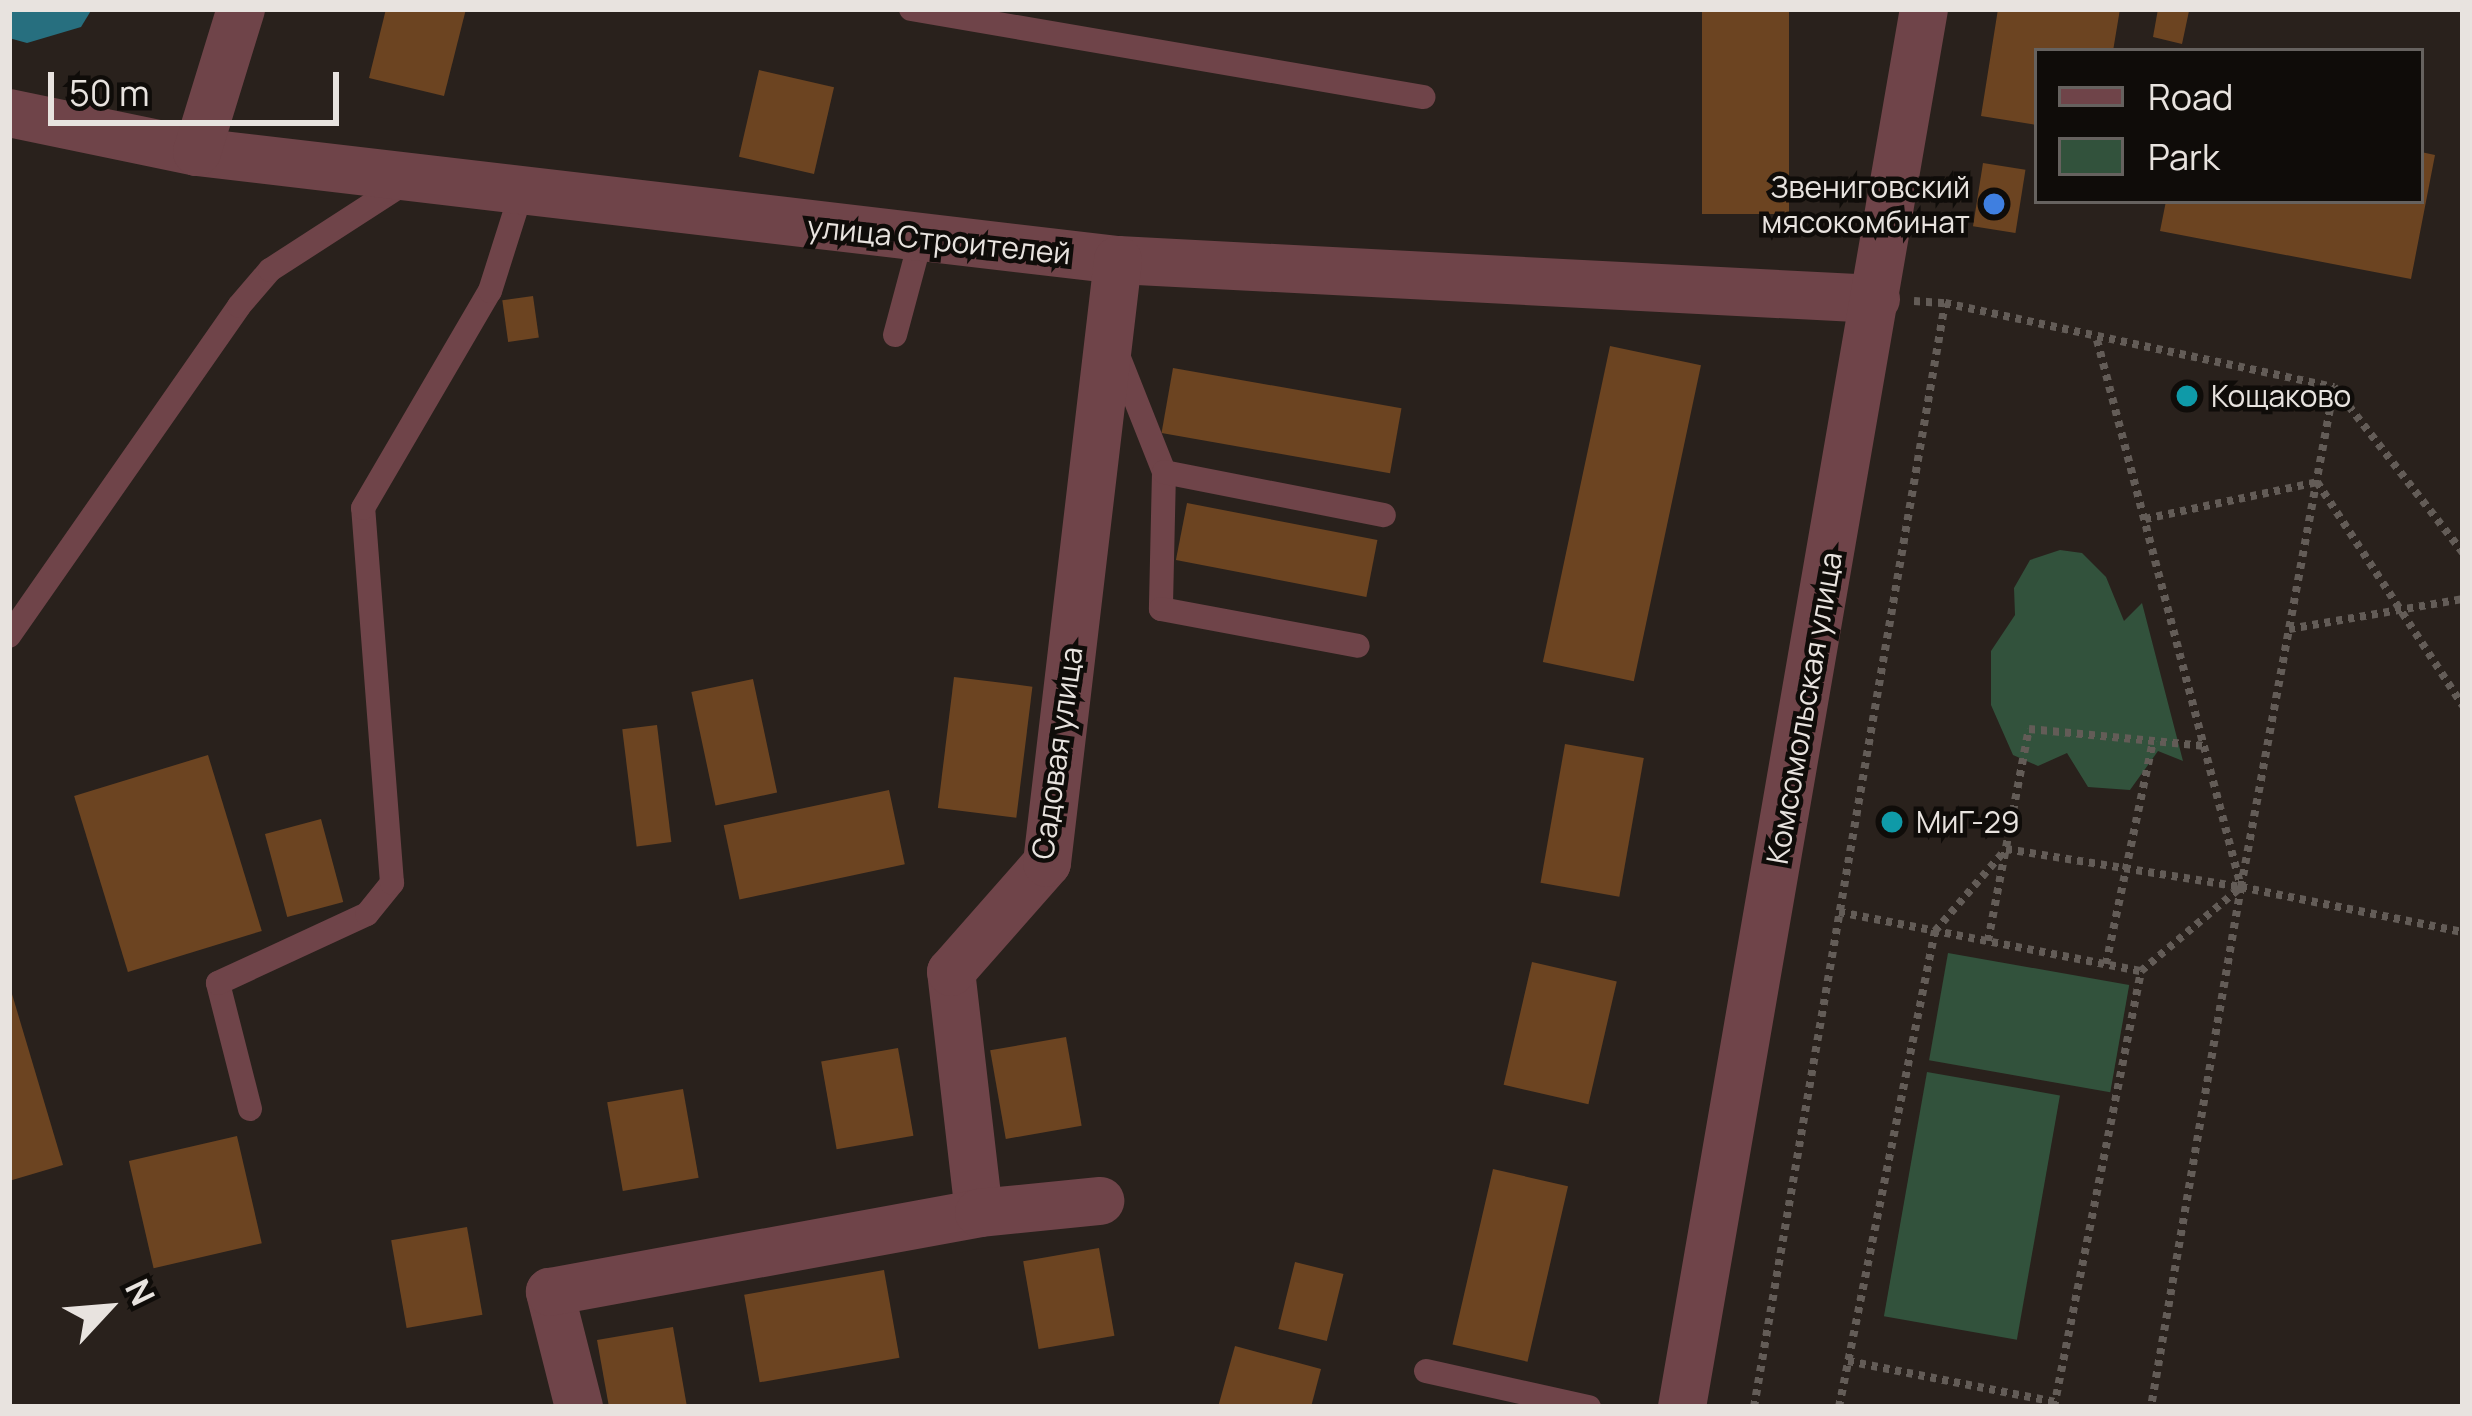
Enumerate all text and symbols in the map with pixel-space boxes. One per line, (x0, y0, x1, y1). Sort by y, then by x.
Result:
scale bar (54, 48, 345, 122)
legend (2034, 48, 2424, 204)
text: 50 m (69, 68, 149, 117)
text: Road (2148, 72, 2233, 121)
text: Park (2148, 132, 2220, 181)
place label: Звениговский мясокомбинат (1762, 169, 1970, 240)
marker: Звениговский мясокомбинат (1981, 191, 2007, 217)
street label: улица Строителей (806, 208, 1072, 272)
place label: Кощаково (2211, 378, 2351, 414)
marker: Кощаково (2174, 383, 2200, 409)
street label: Комсомольская улица (1759, 549, 1849, 867)
street label: Садовая улица (1024, 645, 1090, 861)
place label: МиГ-29 (1916, 804, 2019, 840)
marker: МиГ-29 (1879, 809, 1905, 835)
north arrow (48, 1248, 168, 1368)
text: N (115, 1271, 166, 1313)

